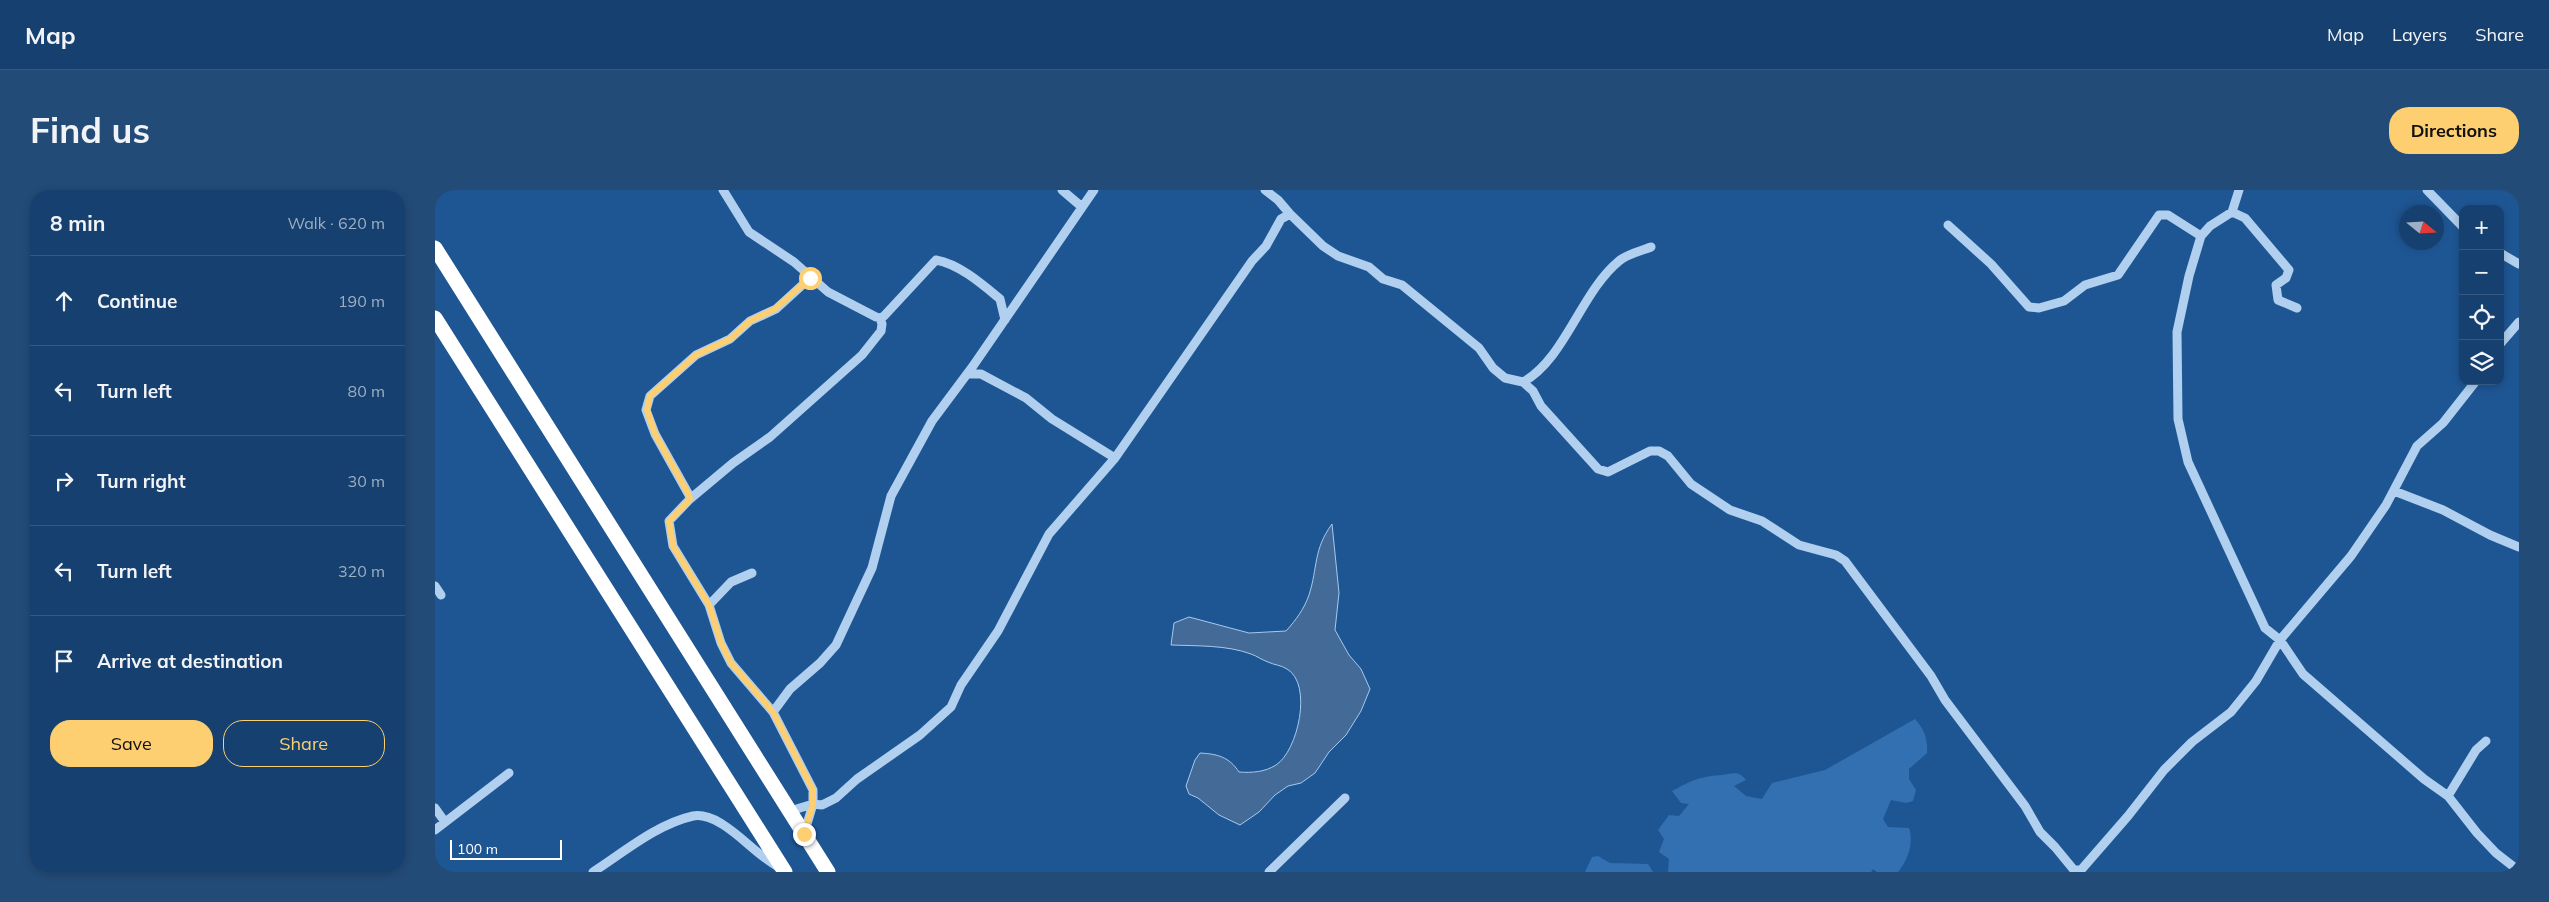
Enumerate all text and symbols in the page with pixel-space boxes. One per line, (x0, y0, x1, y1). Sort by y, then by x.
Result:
text: Map (25, 20, 76, 50)
text: Map (2327, 23, 2364, 46)
text: Layers (2392, 23, 2447, 46)
text: Share (2475, 23, 2524, 46)
button: Directions (2389, 107, 2519, 154)
text: Find us (30, 108, 150, 152)
north arrow (2399, 205, 2444, 250)
map controls (2459, 205, 2504, 385)
button: + (2459, 205, 2504, 250)
text: 8 min (50, 210, 105, 236)
text: Walk · 620 m (287, 213, 385, 233)
button: − (2459, 250, 2504, 295)
route start (799, 267, 822, 290)
icon: ahead (50, 287, 78, 315)
text: Continue (97, 289, 177, 313)
text: 190 m (338, 291, 385, 311)
button: locate (2459, 295, 2504, 340)
button: layers (2459, 340, 2504, 385)
icon: left (50, 377, 78, 405)
text: Turn left (97, 379, 172, 403)
text: 80 m (348, 381, 385, 401)
icon: right (50, 467, 78, 495)
text: Turn right (97, 469, 186, 493)
text: 30 m (348, 471, 385, 491)
icon: left (50, 557, 78, 585)
text: Turn left (97, 559, 172, 583)
text: 320 m (338, 561, 385, 581)
icon: arrive (50, 647, 78, 675)
text: Arrive at destination (97, 649, 283, 673)
button: Save (50, 720, 213, 767)
button: Share (223, 720, 385, 767)
route end (793, 823, 816, 846)
scale bar (450, 837, 563, 860)
text: 100 m (457, 840, 498, 858)

